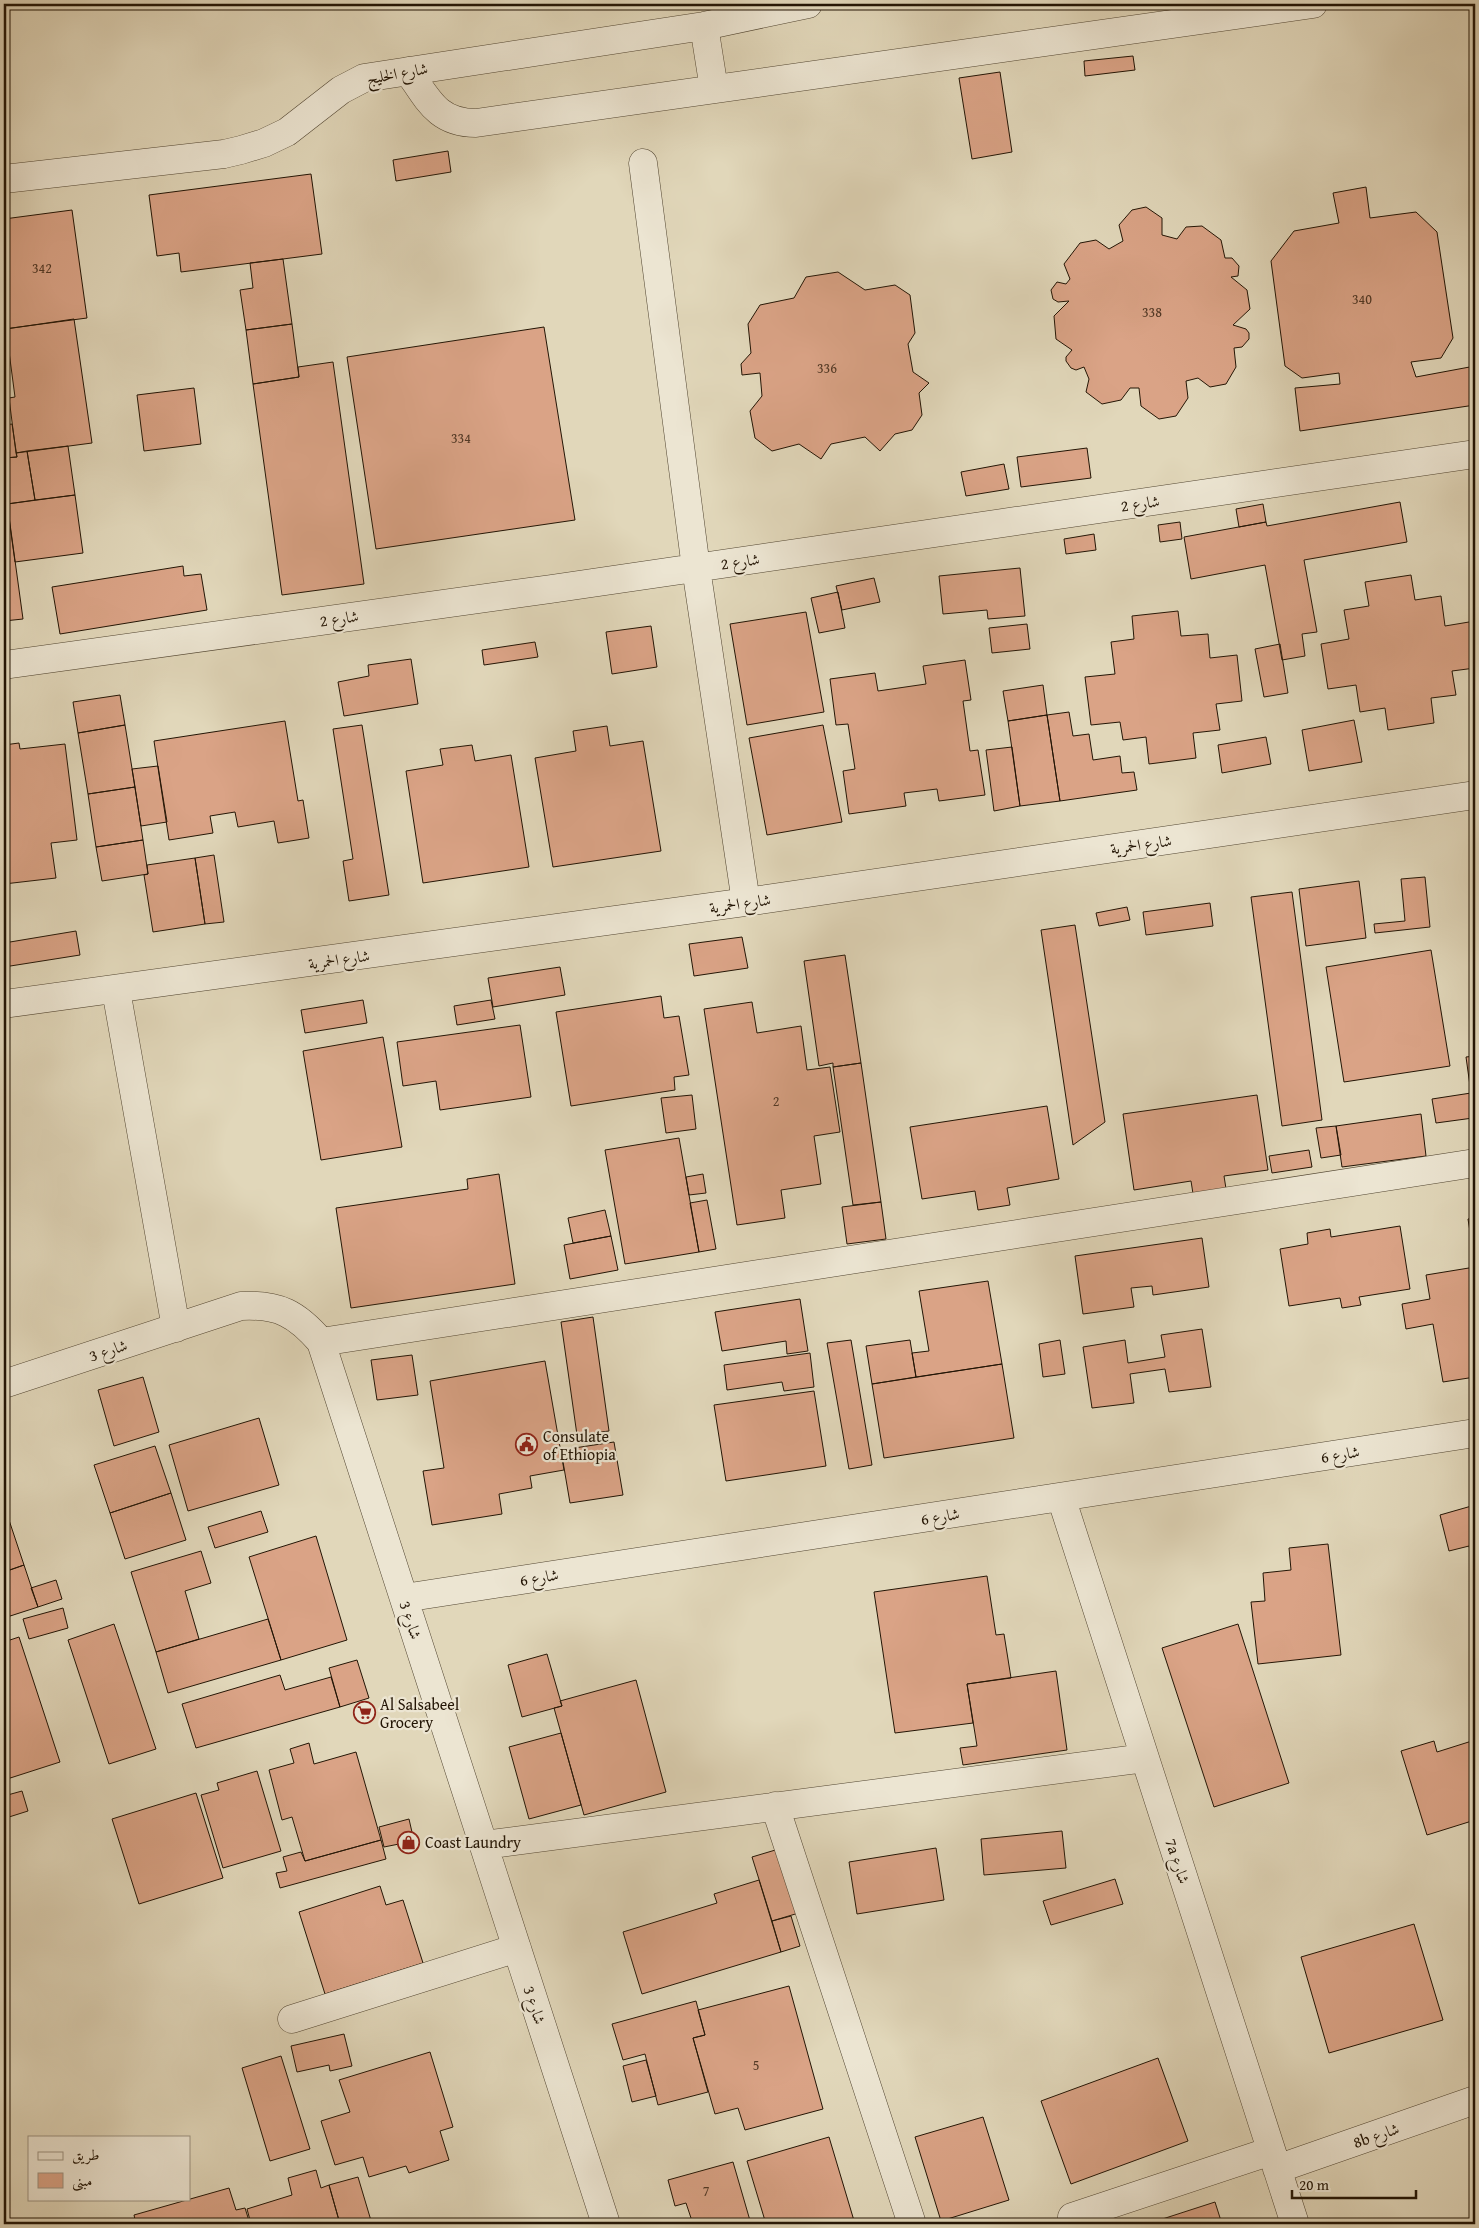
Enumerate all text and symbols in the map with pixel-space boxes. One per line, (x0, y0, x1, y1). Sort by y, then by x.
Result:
street label: شارع الخليج (364, 56, 430, 93)
house number: 342 (32, 258, 52, 278)
house number: 340 (1352, 289, 1372, 309)
house number: 338 (1142, 302, 1162, 322)
house number: 336 (817, 358, 837, 378)
house number: 334 (451, 428, 471, 448)
street label: شارع 2 (1119, 488, 1161, 520)
street label: شارع 2 (719, 546, 761, 578)
street label: شارع 2 (318, 603, 360, 635)
street label: شارع الحمرية (1109, 828, 1173, 862)
street label: شارع الحمرية (708, 887, 772, 921)
street label: شارع الحمرية (307, 943, 371, 977)
house number: 2 (773, 1091, 779, 1111)
street label: شارع 3 (86, 1333, 131, 1369)
place label: Consulate of Ethiopia (543, 1424, 616, 1466)
public building icon: Consulate of Ethiopia (515, 1433, 539, 1457)
street label: شارع 6 (1319, 1439, 1361, 1471)
street label: شارع 6 (919, 1501, 961, 1533)
street label: شارع 6 (518, 1562, 560, 1594)
street label: شارع 3 (392, 1598, 428, 1643)
place label: Al Salsabeel Grocery (380, 1692, 460, 1734)
supermarket icon: Al Salsabeel Grocery (352, 1701, 376, 1725)
shop icon: Coast Laundry (397, 1830, 421, 1854)
place label: Coast Laundry (425, 1830, 521, 1854)
street label: 7a شارع (1157, 1835, 1197, 1887)
street label: شارع 3 (516, 1983, 552, 2028)
house number: 5 (753, 2055, 759, 2075)
street label: 8b شارع (1350, 2116, 1403, 2156)
legend (28, 2136, 190, 2200)
text: طريق (72, 2144, 99, 2165)
scale bar (1292, 2168, 1415, 2200)
text: مبنى (72, 2170, 92, 2192)
text: 20 m (1299, 2174, 1330, 2195)
house number: 7 (703, 2181, 710, 2201)

